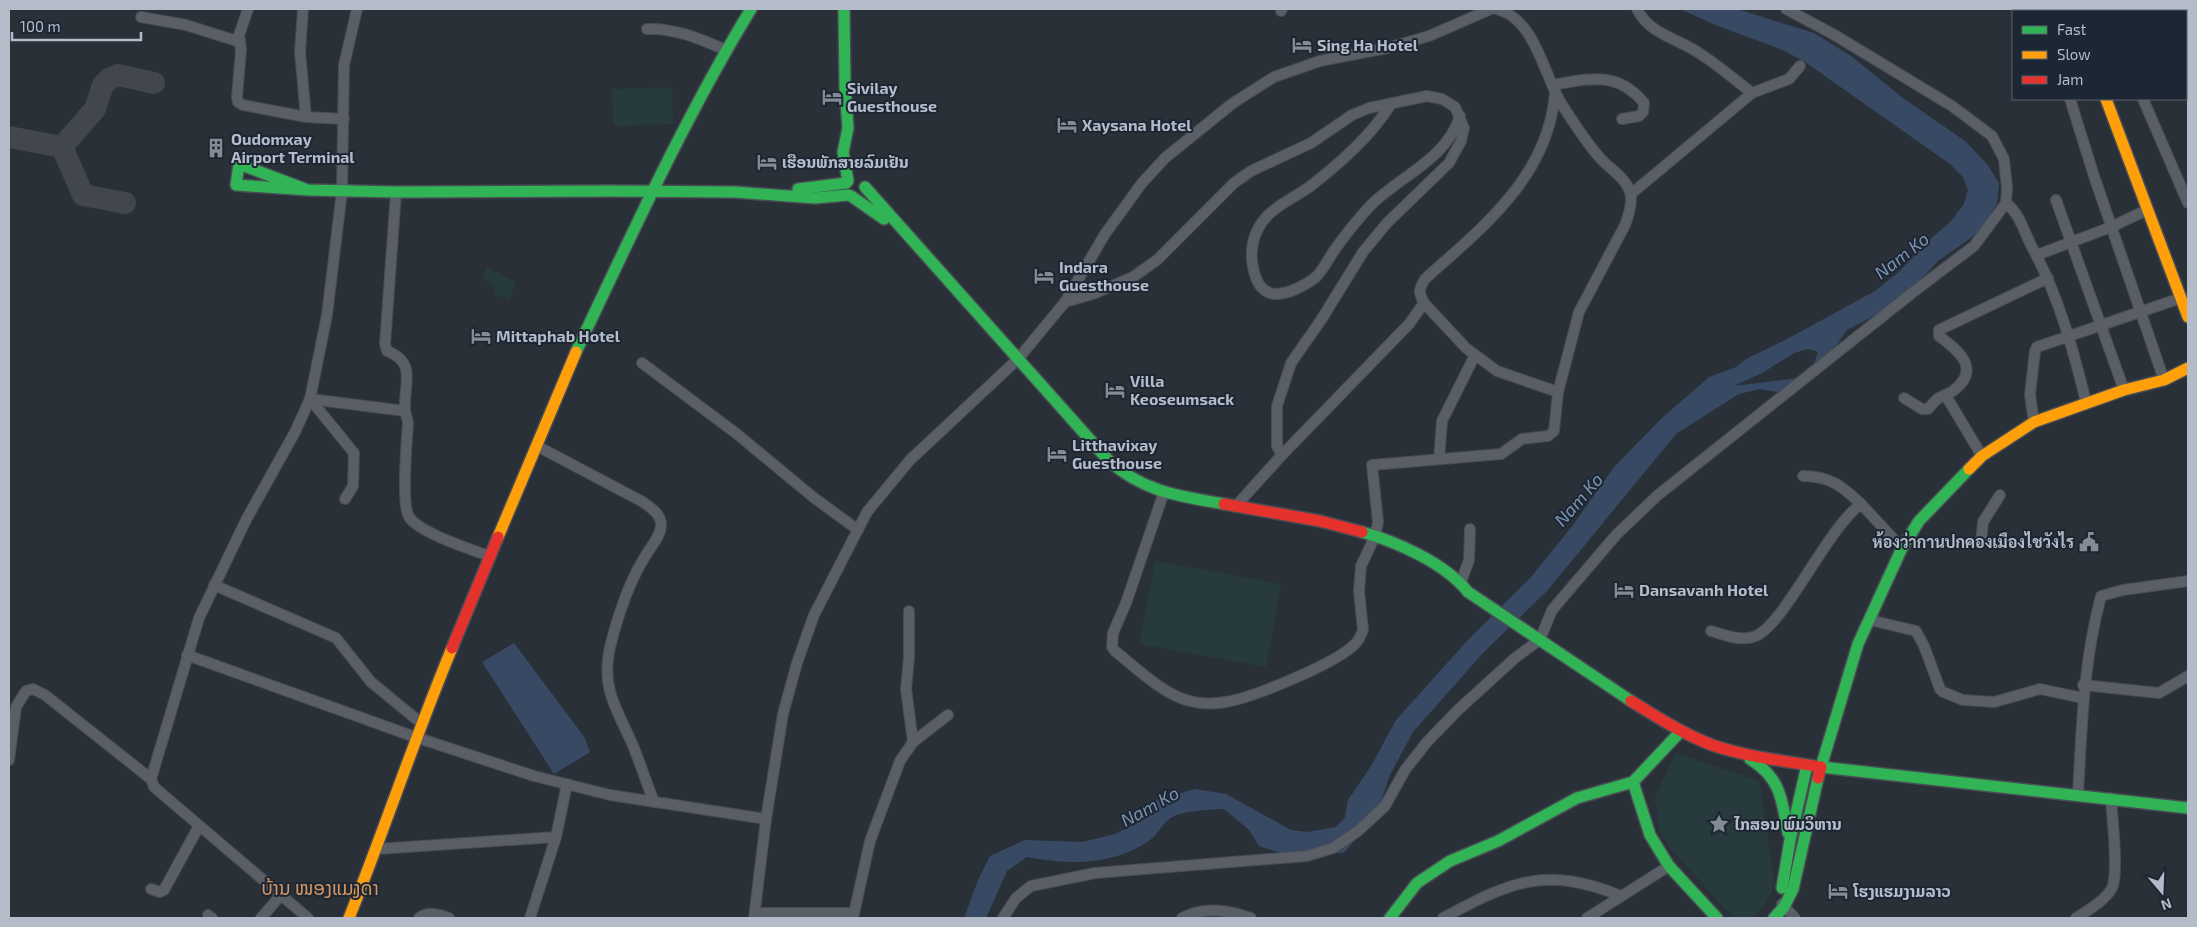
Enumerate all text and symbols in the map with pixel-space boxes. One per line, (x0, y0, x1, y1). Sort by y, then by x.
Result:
scale bar (12, 10, 141, 42)
legend (2012, 10, 2187, 100)
text: 100 m (20, 17, 61, 35)
text: Fast (2057, 20, 2087, 38)
hotel icon: Sing Ha Hotel (1291, 34, 1313, 56)
place label: Sing Ha Hotel (1317, 35, 1419, 54)
text: Slow (2057, 45, 2091, 63)
text: Jam (2057, 70, 2083, 88)
place label: Sivilay Guesthouse (847, 78, 937, 115)
hotel icon: Sivilay Guesthouse (821, 86, 843, 108)
hotel icon: Xaysana Hotel (1056, 114, 1078, 136)
place label: Xaysana Hotel (1082, 115, 1192, 135)
place label: Oudomxay Airport Terminal (231, 129, 355, 166)
building icon: Oudomxay Airport Terminal (205, 137, 227, 159)
hotel icon: ເຮືອນພັກສາຍລົມເຢັນ (756, 151, 778, 173)
place label: ເຮືອນພັກສາຍລົມເຢັນ (782, 152, 909, 171)
water label: Nam Ko (1870, 227, 1933, 283)
place label: Indara Guesthouse (1059, 257, 1149, 294)
hotel icon: Indara Guesthouse (1033, 265, 1055, 287)
hotel icon: Mittaphab Hotel (470, 325, 492, 347)
place label: Mittaphab Hotel (496, 326, 621, 345)
place label: Villa Keoseumsack (1130, 371, 1234, 408)
hotel icon: Villa Keoseumsack (1104, 379, 1126, 401)
place label: Litthavixay Guesthouse (1072, 435, 1162, 472)
hotel icon: Litthavixay Guesthouse (1046, 443, 1068, 465)
water label: Nam Ko (1549, 468, 1607, 530)
place label: ห้องว่ากานปกคองเมืองไชวังไร (1872, 531, 2074, 551)
public building icon: ห้องว่ากานปกคองเมืองไชวังไร (2078, 531, 2100, 553)
hotel icon: Dansavanh Hotel (1613, 579, 1635, 601)
place label: Dansavanh Hotel (1639, 580, 1769, 599)
water label: Nam Ko (1117, 781, 1182, 831)
place icon: ໄກສອນ ພົມວິຫານ (1708, 813, 1730, 835)
place label: ໄກສອນ ພົມວິຫານ (1733, 814, 1842, 833)
north arrow (2137, 867, 2187, 917)
district label: ບ້ານ ໜອງແມງດາ (261, 876, 379, 899)
hotel icon: ໂຮງແຮມງາມລາວ (1827, 880, 1849, 902)
place label: ໂຮງແຮມງາມລາວ (1852, 881, 1951, 900)
text: N (2159, 895, 2174, 914)

